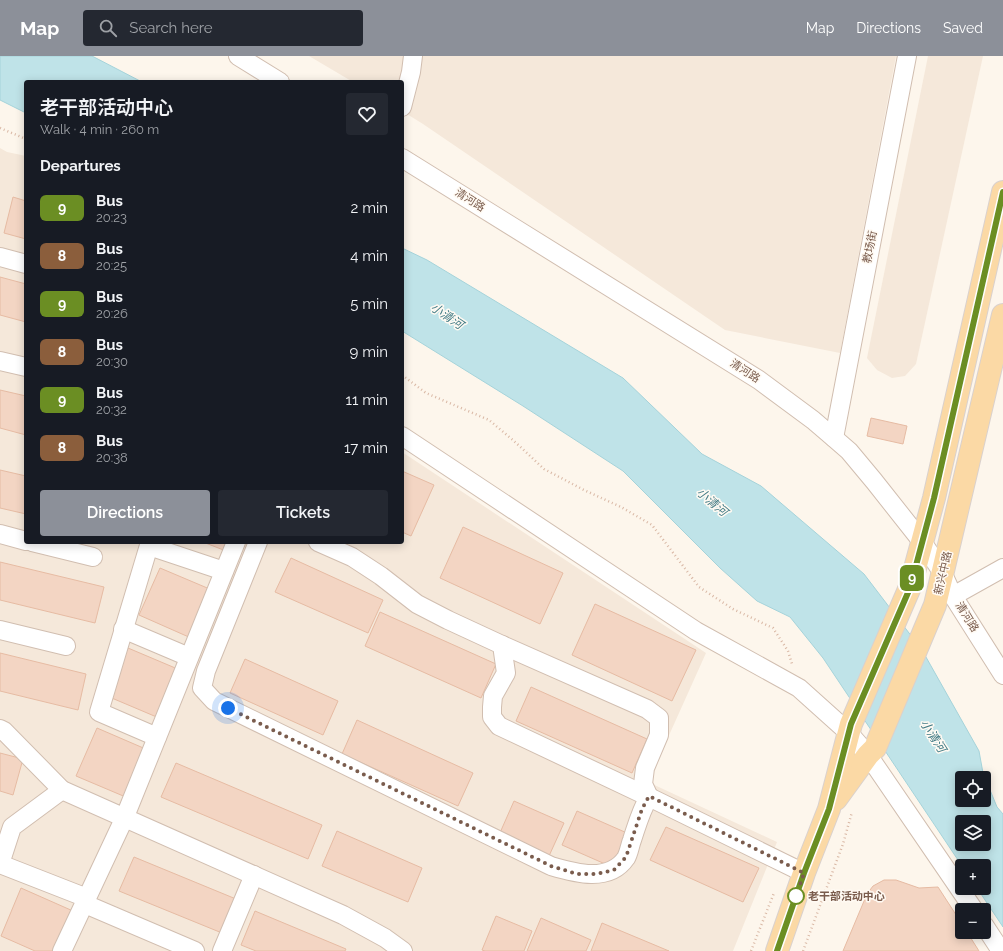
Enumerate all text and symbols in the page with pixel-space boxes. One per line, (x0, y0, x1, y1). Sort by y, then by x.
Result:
search box (83, 10, 363, 46)
text: Map (20, 17, 59, 39)
icon: search (97, 17, 119, 39)
text: Search here (129, 19, 213, 37)
text: Map (806, 20, 834, 36)
text: Directions (856, 20, 921, 36)
text: Saved (943, 20, 983, 36)
button: heart (346, 93, 388, 135)
text: 老干部活动中心 (40, 96, 173, 118)
text: Walk · 4 min · 260 m (40, 122, 159, 137)
text: Departures (40, 157, 121, 175)
street label: 清河路 (453, 186, 487, 214)
text: Bus (96, 192, 123, 210)
text: 2 min (351, 199, 388, 217)
text: 9 (58, 200, 66, 216)
text: 20:23 (96, 210, 127, 225)
street label: 教场街 (860, 230, 880, 264)
text: Bus (96, 240, 123, 258)
text: 4 min (350, 247, 388, 265)
text: 8 (58, 248, 66, 264)
text: 20:25 (96, 258, 127, 273)
text: Bus (96, 288, 123, 306)
text: 5 min (350, 295, 388, 313)
text: 9 (58, 296, 66, 312)
water label: 小清河 (428, 300, 467, 333)
text: 20:26 (96, 306, 128, 321)
text: Bus (96, 336, 123, 354)
text: 9 min (350, 343, 388, 361)
text: 8 (58, 344, 66, 360)
text: 20:30 (96, 354, 128, 369)
street label: 清河路 (728, 357, 762, 385)
text: Bus (96, 384, 123, 402)
text: 11 min (346, 391, 388, 409)
text: 9 (58, 392, 66, 408)
text: 20:32 (96, 402, 127, 417)
text: Bus (96, 432, 123, 450)
text: 17 min (344, 439, 388, 457)
text: 8 (58, 440, 66, 456)
text: 20:38 (96, 450, 128, 465)
water label: 小清河 (694, 485, 732, 520)
button: Directions (40, 490, 210, 536)
button: Tickets (218, 490, 388, 536)
street label: 新兴中路 (932, 550, 954, 596)
line badge: 9 (899, 565, 925, 591)
text: 9 (908, 570, 916, 586)
street label: 清河路 (953, 600, 981, 634)
your location (218, 698, 238, 718)
water label: 小清河 (917, 717, 950, 757)
map controls (955, 771, 991, 939)
button: locate (955, 771, 991, 807)
button: layers (955, 815, 991, 851)
button: + (955, 859, 991, 895)
marker: 老干部活动中心 (787, 887, 805, 905)
place label: 老干部活动中心 (808, 890, 885, 903)
button: − (955, 903, 991, 939)

